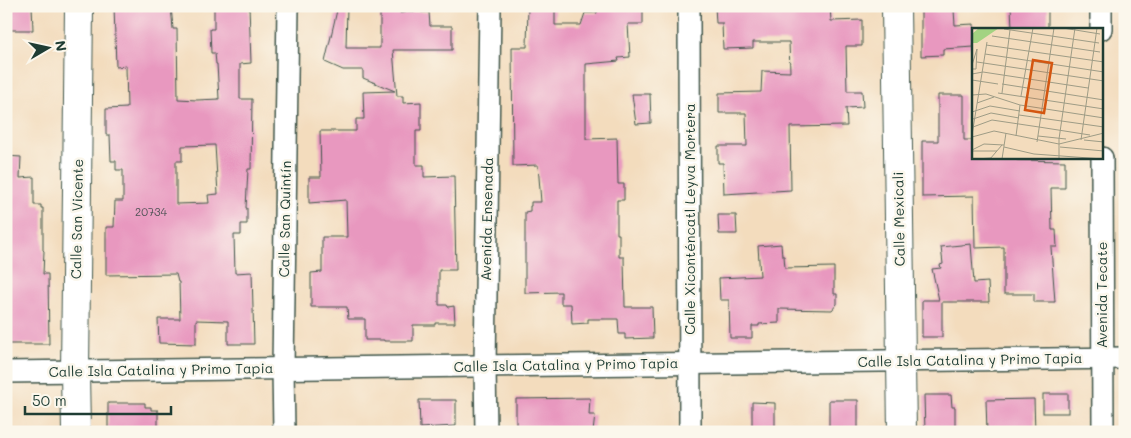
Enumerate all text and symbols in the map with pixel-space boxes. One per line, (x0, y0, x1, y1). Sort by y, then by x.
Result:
north arrow (22, 22, 72, 72)
inset map (972, 28, 1104, 159)
text: N (51, 39, 72, 53)
street label: Calle Xiconténcatl Leyva Mortera (680, 103, 699, 335)
street label: Avenida Ensenada (476, 157, 497, 281)
street label: Calle San Vicente (66, 159, 87, 279)
street label: Calle San Quintín (274, 160, 295, 277)
street label: Calle Mexicali (888, 171, 909, 267)
house number: 20734 (135, 204, 168, 219)
street label: Avenida Tecate (1092, 242, 1111, 348)
street label: Calle Isla Catalina y Primo Tapia (858, 348, 1082, 371)
street label: Calle Isla Catalina y Primo Tapia (454, 353, 678, 376)
street label: Calle Isla Catalina y Primo Tapia (49, 358, 273, 381)
scale bar (25, 383, 171, 415)
text: 50 m (32, 390, 67, 410)

